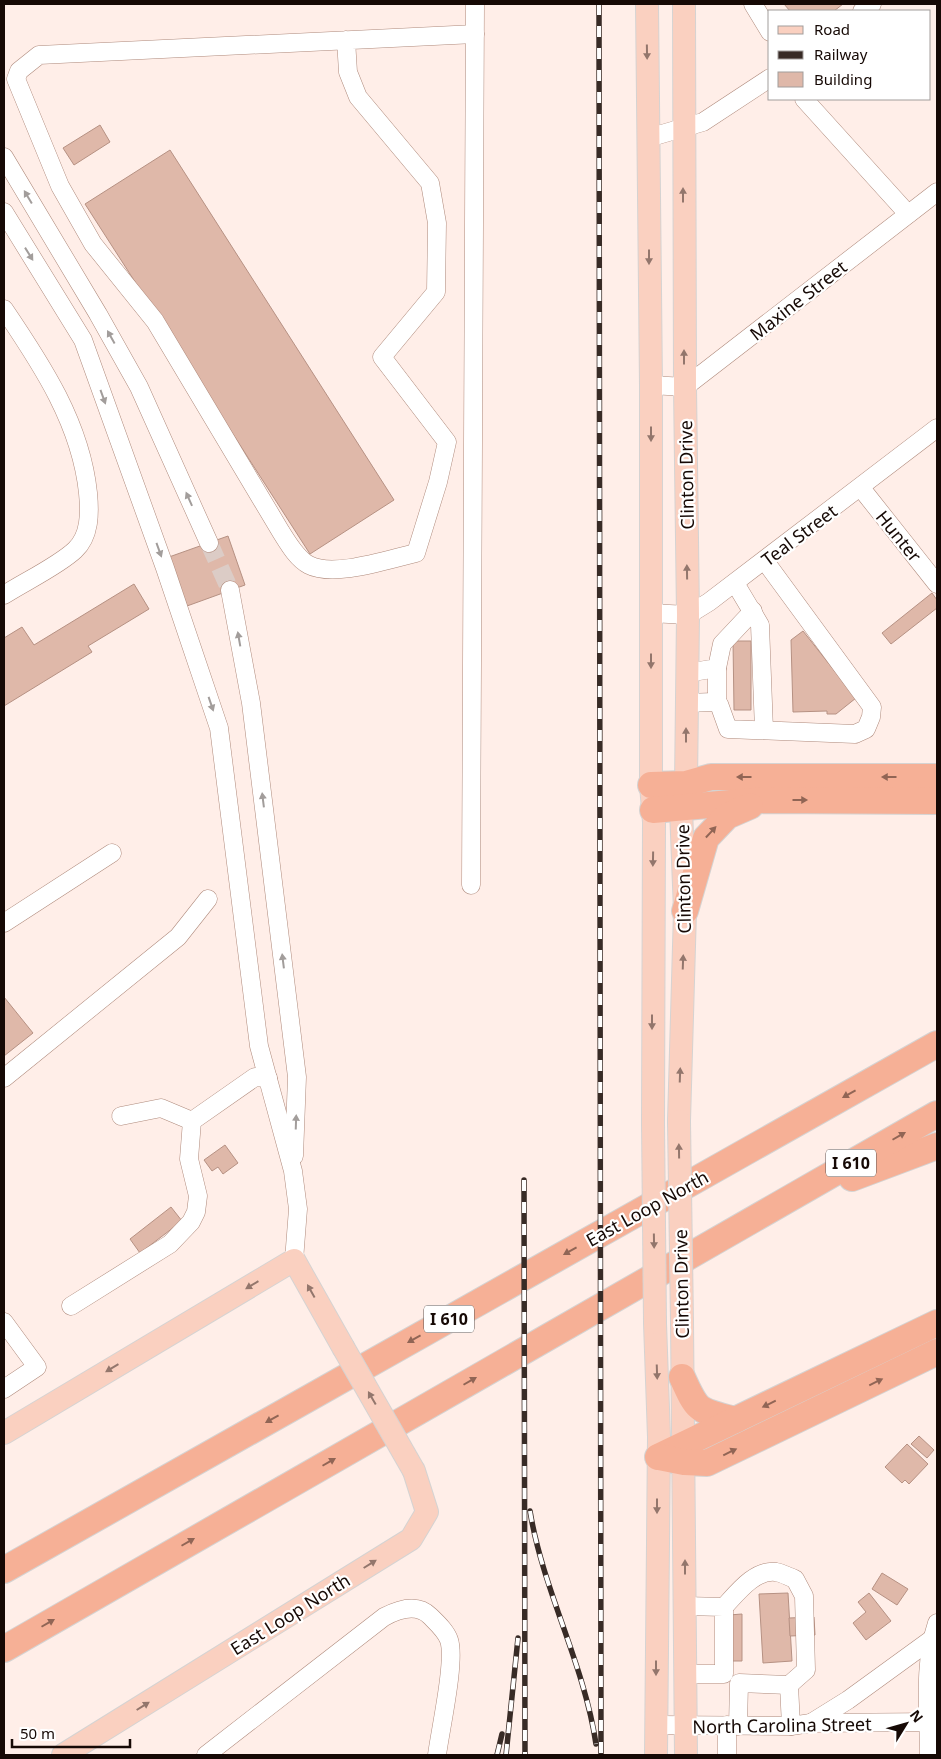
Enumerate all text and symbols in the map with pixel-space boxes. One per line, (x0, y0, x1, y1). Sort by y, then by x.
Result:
legend (768, 10, 931, 100)
text: Road (814, 19, 850, 39)
text: Railway (814, 44, 868, 64)
one-way arrow (643, 45, 651, 61)
text: Building (814, 69, 872, 89)
one-way arrow (679, 187, 687, 203)
one-way arrow (23, 190, 32, 203)
one-way arrow (24, 247, 34, 261)
one-way arrow (645, 249, 653, 265)
street label: Maxine Street (745, 254, 852, 345)
one-way arrow (106, 330, 115, 343)
one-way arrow (680, 349, 688, 365)
one-way arrow (100, 390, 108, 405)
street label: Clinton Drive (673, 420, 699, 530)
one-way arrow (647, 426, 655, 442)
one-way arrow (184, 492, 192, 506)
street label: Teal Street (756, 498, 842, 571)
street label: Hunter (871, 505, 927, 567)
one-way arrow (155, 543, 163, 558)
one-way arrow (683, 564, 691, 580)
one-way arrow (235, 631, 243, 647)
one-way arrow (647, 654, 655, 670)
one-way arrow (207, 697, 215, 712)
one-way arrow (682, 727, 690, 743)
one-way arrow (736, 773, 752, 781)
one-way arrow (880, 773, 896, 781)
one-way arrow (259, 791, 267, 807)
one-way arrow (792, 796, 808, 804)
street label: Clinton Drive (670, 824, 696, 934)
one-way arrow (705, 827, 717, 839)
one-way arrow (649, 851, 657, 867)
one-way arrow (279, 953, 287, 969)
one-way arrow (679, 954, 687, 970)
one-way arrow (648, 1014, 656, 1030)
one-way arrow (676, 1066, 684, 1082)
one-way arrow (842, 1090, 857, 1098)
one-way arrow (292, 1114, 300, 1130)
one-way arrow (893, 1132, 906, 1141)
one-way arrow (675, 1143, 683, 1159)
road number: I 610 (826, 1150, 876, 1176)
street label: East Loop North (581, 1164, 713, 1252)
street label: Clinton Drive (668, 1229, 694, 1339)
one-way arrow (650, 1234, 658, 1250)
one-way arrow (563, 1247, 578, 1255)
one-way arrow (245, 1281, 258, 1290)
one-way arrow (306, 1284, 315, 1297)
road number: I 610 (424, 1306, 474, 1332)
one-way arrow (406, 1335, 421, 1343)
one-way arrow (106, 1364, 119, 1373)
one-way arrow (654, 1364, 662, 1380)
one-way arrow (464, 1376, 477, 1385)
one-way arrow (869, 1377, 883, 1385)
one-way arrow (368, 1391, 376, 1406)
one-way arrow (762, 1400, 776, 1408)
one-way arrow (265, 1415, 279, 1423)
one-way arrow (723, 1448, 737, 1456)
one-way arrow (323, 1457, 336, 1466)
one-way arrow (653, 1498, 661, 1514)
one-way arrow (182, 1538, 195, 1547)
one-way arrow (681, 1558, 689, 1574)
one-way arrow (363, 1560, 376, 1569)
street label: East Loop North (226, 1568, 354, 1660)
one-way arrow (41, 1619, 54, 1628)
one-way arrow (652, 1661, 660, 1677)
north arrow (881, 1699, 931, 1749)
one-way arrow (136, 1701, 149, 1710)
text: N (906, 1706, 928, 1726)
street label: North Carolina Street (692, 1711, 872, 1739)
scale bar (12, 1716, 130, 1748)
text: 50 m (20, 1723, 55, 1743)

